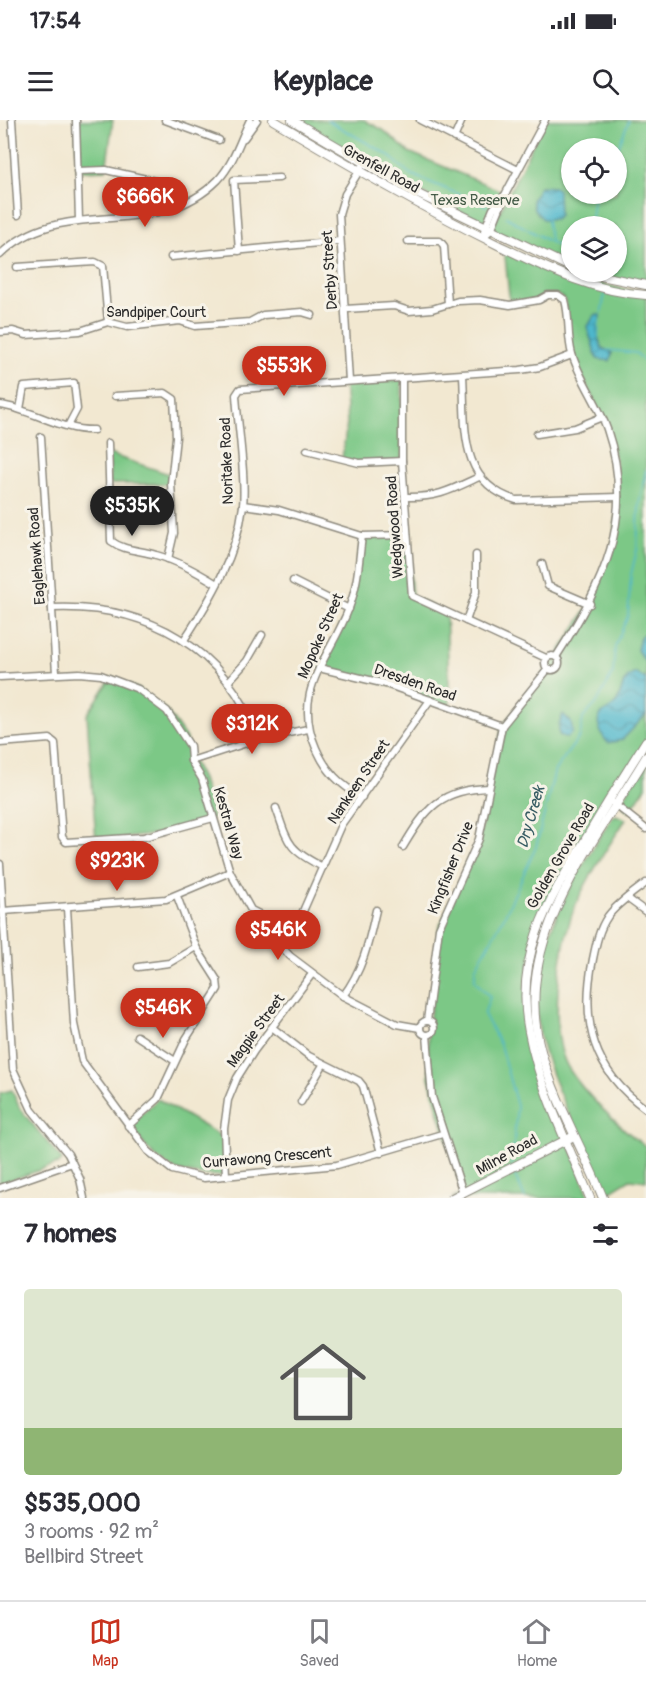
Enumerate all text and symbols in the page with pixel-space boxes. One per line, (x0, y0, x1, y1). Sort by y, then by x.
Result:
text: 17:54 (30, 7, 81, 35)
icon: menu (24, 65, 57, 98)
text: Keyplace (273, 65, 373, 98)
icon: search (589, 65, 622, 98)
map controls (561, 138, 627, 282)
button: locate (561, 138, 627, 204)
street label: Grenfell Road (339, 140, 423, 198)
pin: $666K (103, 177, 187, 228)
text: $666K (116, 184, 174, 209)
park label: Texas Reserve (431, 191, 520, 210)
button: layers (561, 216, 627, 282)
street label: Derby Street (318, 229, 342, 311)
street label: Sandpiper Court (106, 303, 207, 322)
pin: $553K (242, 346, 326, 397)
text: $553K (256, 353, 312, 378)
street label: Noritake Road (216, 417, 238, 505)
street label: Wedgwood Road (382, 475, 408, 579)
pin: $535K (90, 486, 174, 537)
text: $535K (104, 493, 160, 518)
street label: Eaglehawk Road (24, 506, 50, 606)
street label: Mopoke Street (294, 589, 349, 682)
street label: Dresden Road (371, 660, 459, 706)
pin: $312K (210, 704, 294, 755)
text: $312K (225, 711, 279, 736)
street label: Nankeen Street (324, 735, 395, 828)
water label: Dry Creek (513, 782, 550, 850)
street label: Kestral Way (209, 785, 248, 862)
street label: Golden Grove Road (523, 800, 599, 912)
street label: Kingfisher Drive (424, 818, 478, 917)
pin: $923K (75, 841, 159, 892)
text: $923K (90, 848, 144, 873)
pin: $546K (236, 910, 320, 961)
text: $546K (250, 917, 306, 942)
pin: $546K (121, 988, 205, 1039)
street label: Magpie Street (223, 990, 290, 1072)
text: $546K (135, 995, 191, 1020)
street label: Milne Road (473, 1130, 541, 1180)
street label: Currawong Crescent (202, 1143, 333, 1173)
text: 7 homes (24, 1218, 116, 1250)
icon: filters (589, 1218, 622, 1251)
icon: home (269, 1328, 377, 1436)
text: $535,000 (24, 1487, 141, 1519)
text: 3 rooms · 92 m² (24, 1519, 159, 1544)
text: Bellbird Street (24, 1544, 143, 1569)
tab: Map (89, 1615, 122, 1671)
tab: Saved (299, 1615, 339, 1671)
tab: Home (517, 1615, 557, 1671)

